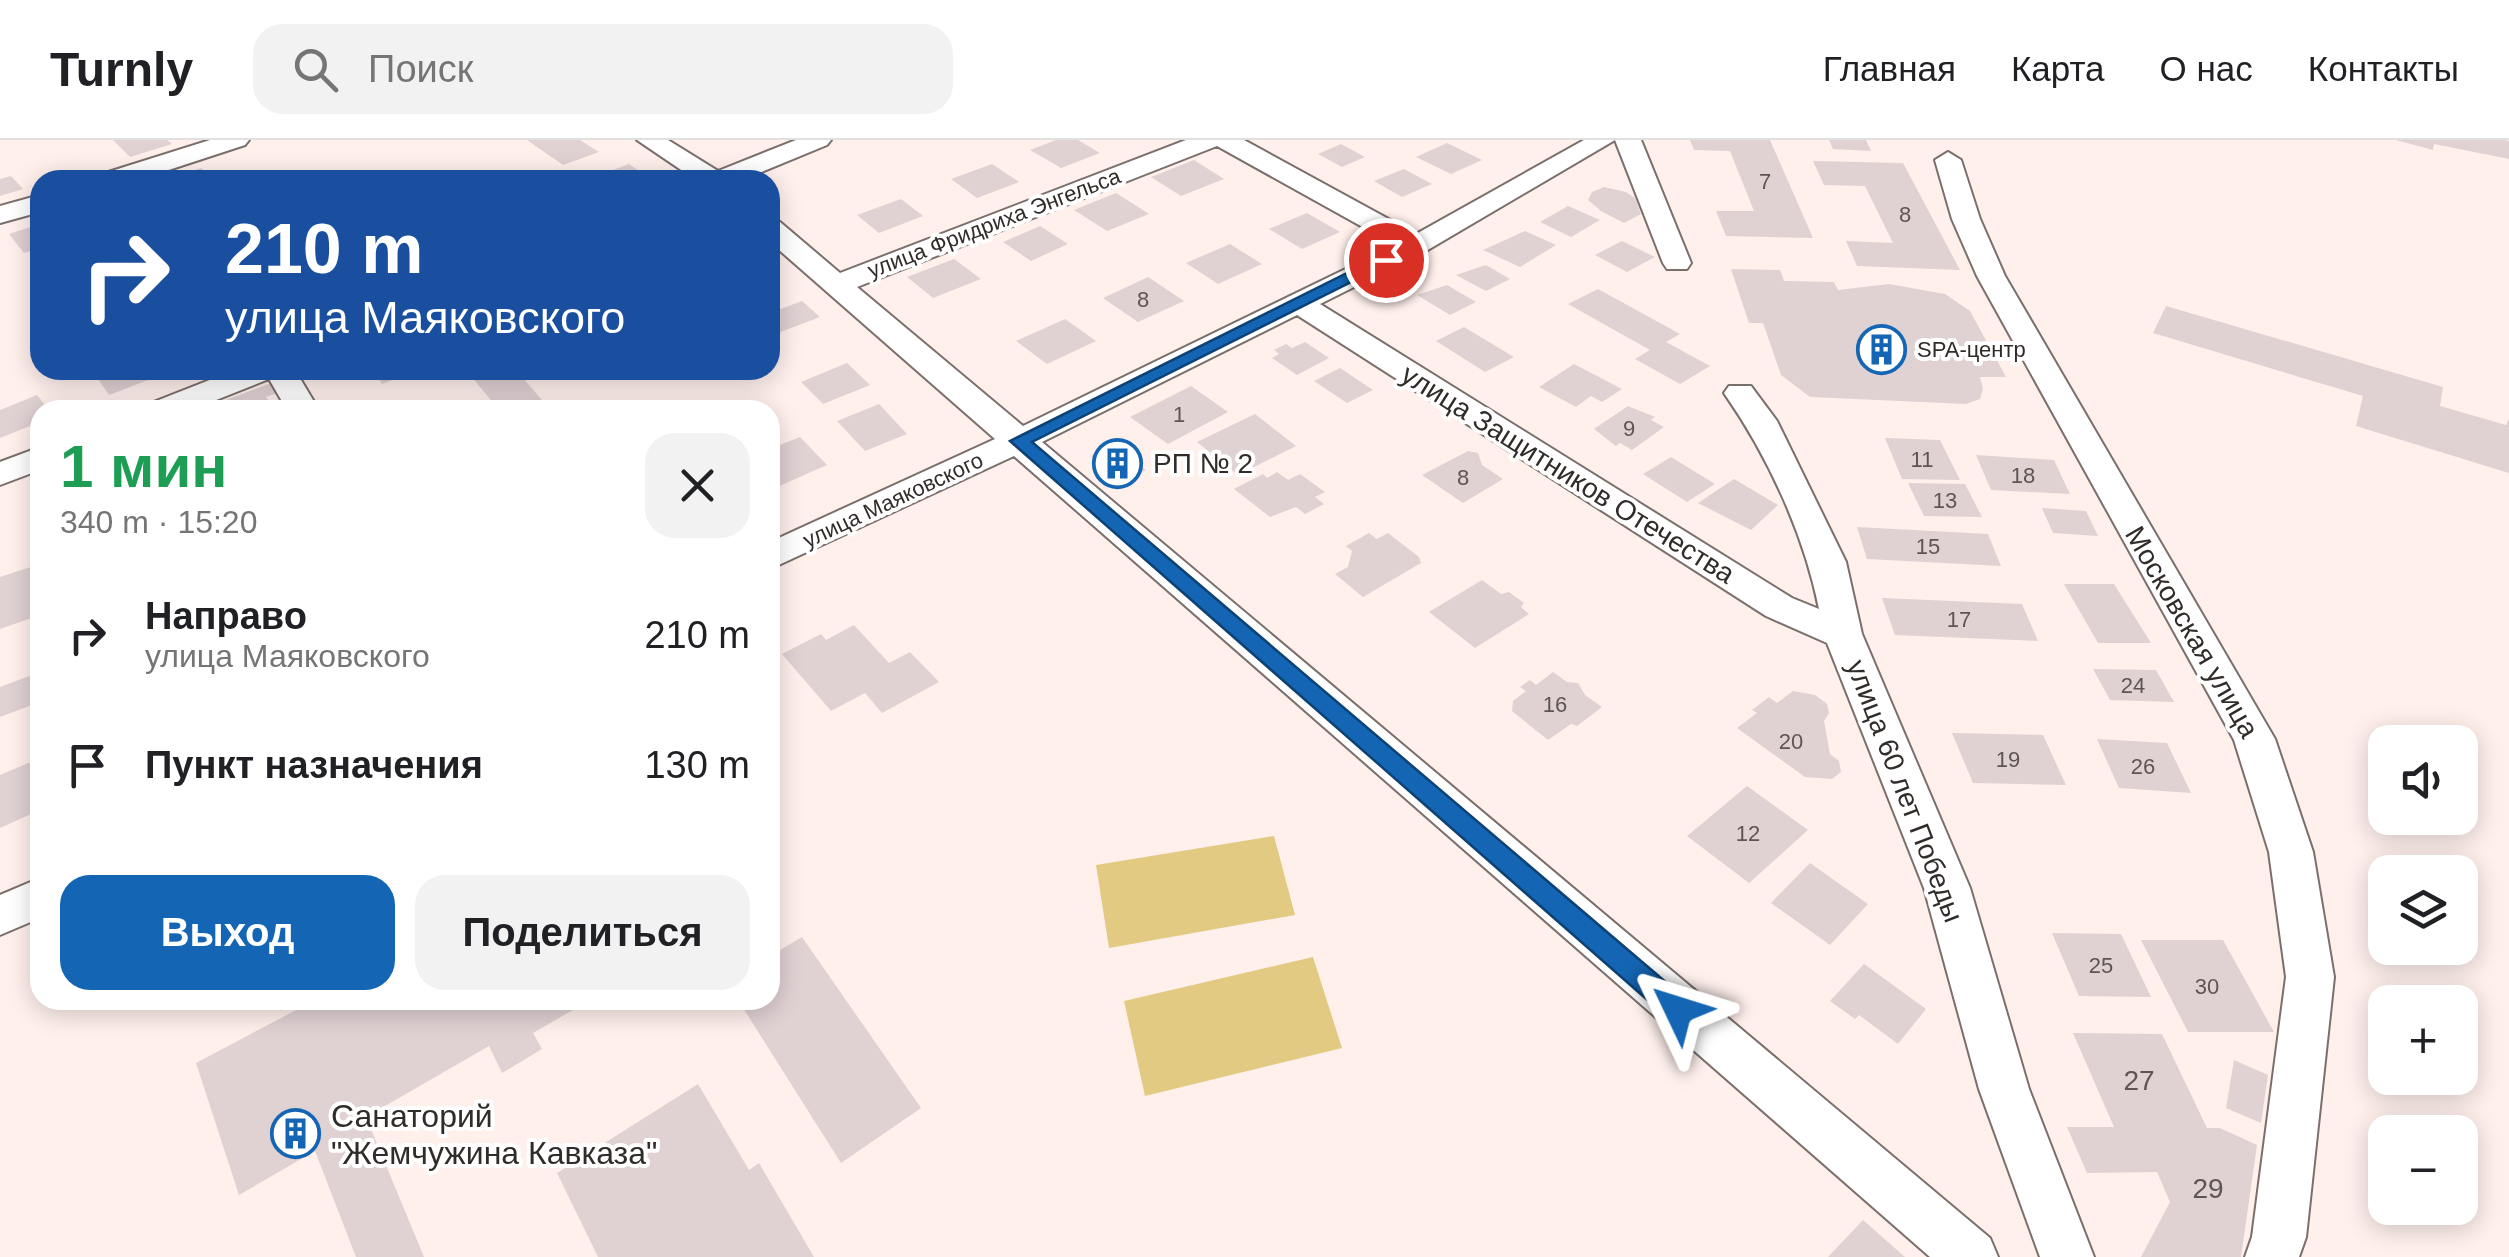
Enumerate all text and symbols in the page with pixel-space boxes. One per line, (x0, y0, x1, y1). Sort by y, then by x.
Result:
search box (253, 24, 953, 114)
icon: search (288, 42, 343, 97)
text: Turnly (50, 43, 193, 96)
text: Поиск (368, 48, 473, 90)
text: Главная (1823, 49, 1956, 88)
text: Карта (2011, 49, 2105, 88)
text: О нас (2160, 49, 2253, 88)
text: Контакты (2308, 49, 2459, 88)
street label: улица Фридриха Энгельса (864, 163, 1125, 283)
house number: 7 (1759, 169, 1771, 194)
house number: 8 (1899, 202, 1911, 227)
icon: right (60, 210, 190, 340)
text: 210 m (225, 210, 423, 288)
pin (1344, 218, 1429, 303)
icon: arrive (1359, 233, 1414, 288)
house number: 8 (1137, 287, 1149, 312)
text: улица Маяковского (225, 292, 625, 343)
building icon: SPA-центр (1856, 323, 1908, 375)
place label: SPA-центр (1917, 337, 2026, 362)
street label: улица Защитников Отечества (1396, 358, 1741, 590)
house number: 1 (1173, 402, 1185, 427)
house number: 9 (1623, 416, 1635, 441)
text: 1 мин (60, 433, 228, 500)
button: close (645, 433, 750, 538)
building icon: РП № 2 (1092, 437, 1144, 489)
street label: улица Маяковского (799, 447, 987, 553)
house number: 11 (1911, 447, 1933, 472)
place label: РП № 2 (1153, 448, 1253, 479)
house number: 18 (2011, 463, 2035, 488)
house number: 8 (1457, 465, 1469, 490)
house number: 13 (1933, 488, 1957, 513)
text: 340 m · 15:20 (60, 504, 257, 540)
street label: Московская улица (2119, 521, 2265, 743)
house number: 15 (1916, 534, 1940, 559)
text: Направо (145, 595, 307, 637)
house number: 17 (1947, 607, 1971, 632)
icon: right (60, 608, 115, 663)
text: 210 m (644, 614, 750, 656)
text: улица Маяковского (145, 638, 430, 674)
street label: улица 60 лет Победы (1841, 656, 1969, 926)
house number: 24 (2121, 673, 2145, 698)
house number: 16 (1543, 692, 1567, 717)
map controls (2368, 725, 2478, 1225)
button: sound (2368, 725, 2478, 835)
house number: 20 (1779, 729, 1803, 754)
icon: arrive (60, 738, 115, 793)
text: Пункт назначения (145, 744, 483, 786)
text: 130 m (644, 744, 750, 786)
house number: 19 (1996, 747, 2020, 772)
house number: 26 (2131, 754, 2155, 779)
house number: 12 (1736, 821, 1760, 846)
button: layers (2368, 855, 2478, 965)
button: Выход (60, 875, 395, 990)
button: Поделиться (415, 875, 750, 990)
house number: 25 (2089, 953, 2113, 978)
position arrow (1626, 958, 1730, 1062)
house number: 30 (2195, 974, 2219, 999)
button: + (2368, 985, 2478, 1095)
house number: 27 (2123, 1065, 2155, 1096)
place label: Санаторий "Жемчужина Кавказа" (331, 1098, 657, 1171)
building icon: Санаторий "Жемчужина Кавказа" (270, 1108, 322, 1160)
button: − (2368, 1115, 2478, 1225)
house number: 29 (2192, 1173, 2224, 1204)

